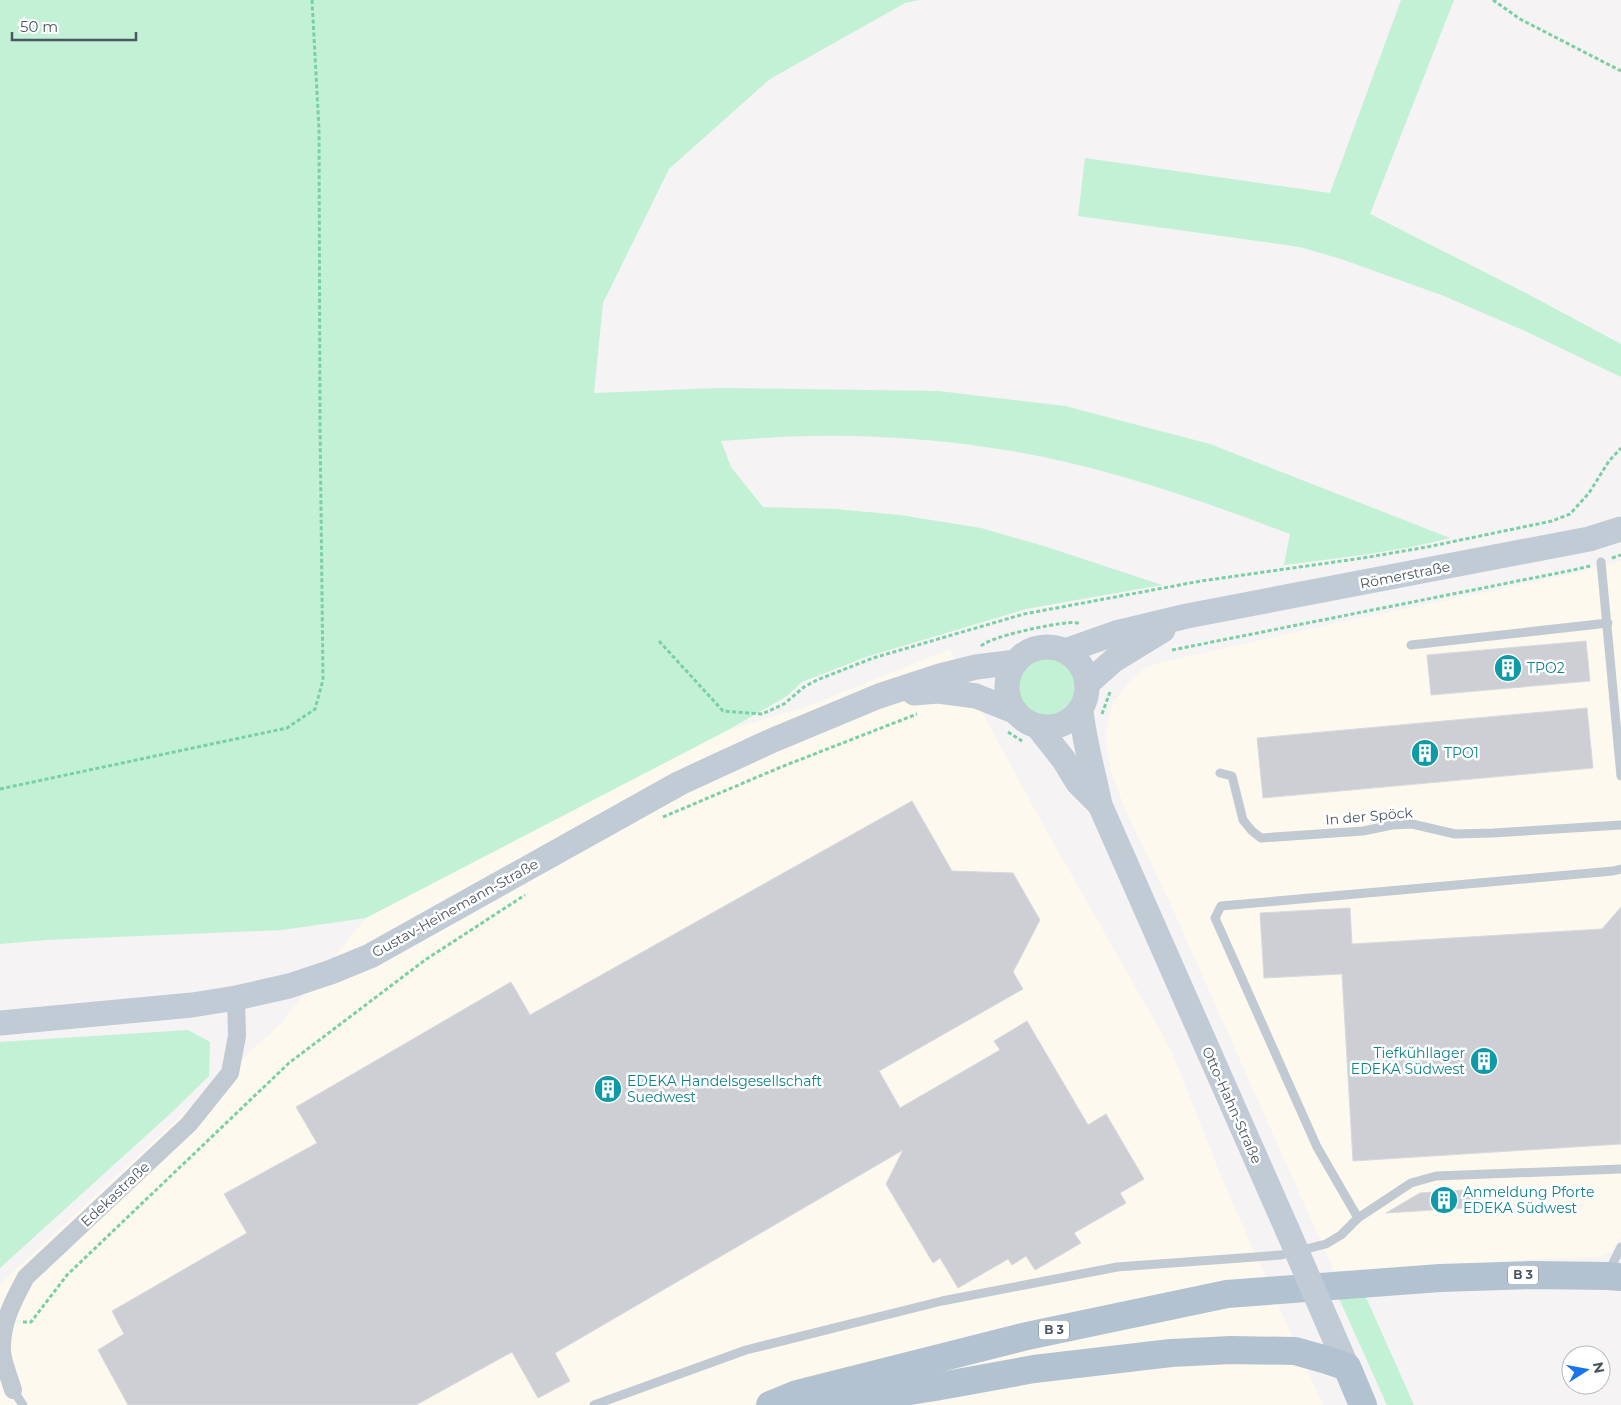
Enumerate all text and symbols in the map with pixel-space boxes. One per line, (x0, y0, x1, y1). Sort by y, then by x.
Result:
scale bar (12, 10, 136, 42)
text: 50 m (20, 17, 58, 36)
street label: Römerstraße (1358, 557, 1452, 593)
building icon: TPO2 (1493, 653, 1523, 683)
place label: TPO2 (1527, 659, 1565, 677)
building icon: TPO1 (1410, 738, 1440, 768)
place label: TPO1 (1444, 744, 1479, 762)
street label: In der Spöck (1325, 803, 1414, 829)
street label: Gustav-Heinemann-Straße (369, 855, 541, 961)
street label: Otto-Hahn-Straße (1198, 1044, 1266, 1166)
place label: Tiefkühllager EDEKA Südwest (1351, 1044, 1465, 1078)
building icon: Tiefkühllager EDEKA Südwest (1469, 1046, 1499, 1076)
place label: EDEKA Handelsgesellschaft Suedwest (627, 1072, 822, 1106)
building icon: EDEKA Handelsgesellschaft Suedwest (593, 1074, 623, 1104)
street label: Edekastraße (77, 1158, 153, 1230)
place label: Anmeldung Pforte EDEKA Südwest (1463, 1183, 1594, 1217)
building icon: Anmeldung Pforte EDEKA Südwest (1429, 1185, 1459, 1215)
road number: B 3 (1508, 1266, 1538, 1284)
road number: B 3 (1039, 1320, 1069, 1340)
north arrow (1561, 1345, 1611, 1395)
text: N (1589, 1360, 1609, 1375)

